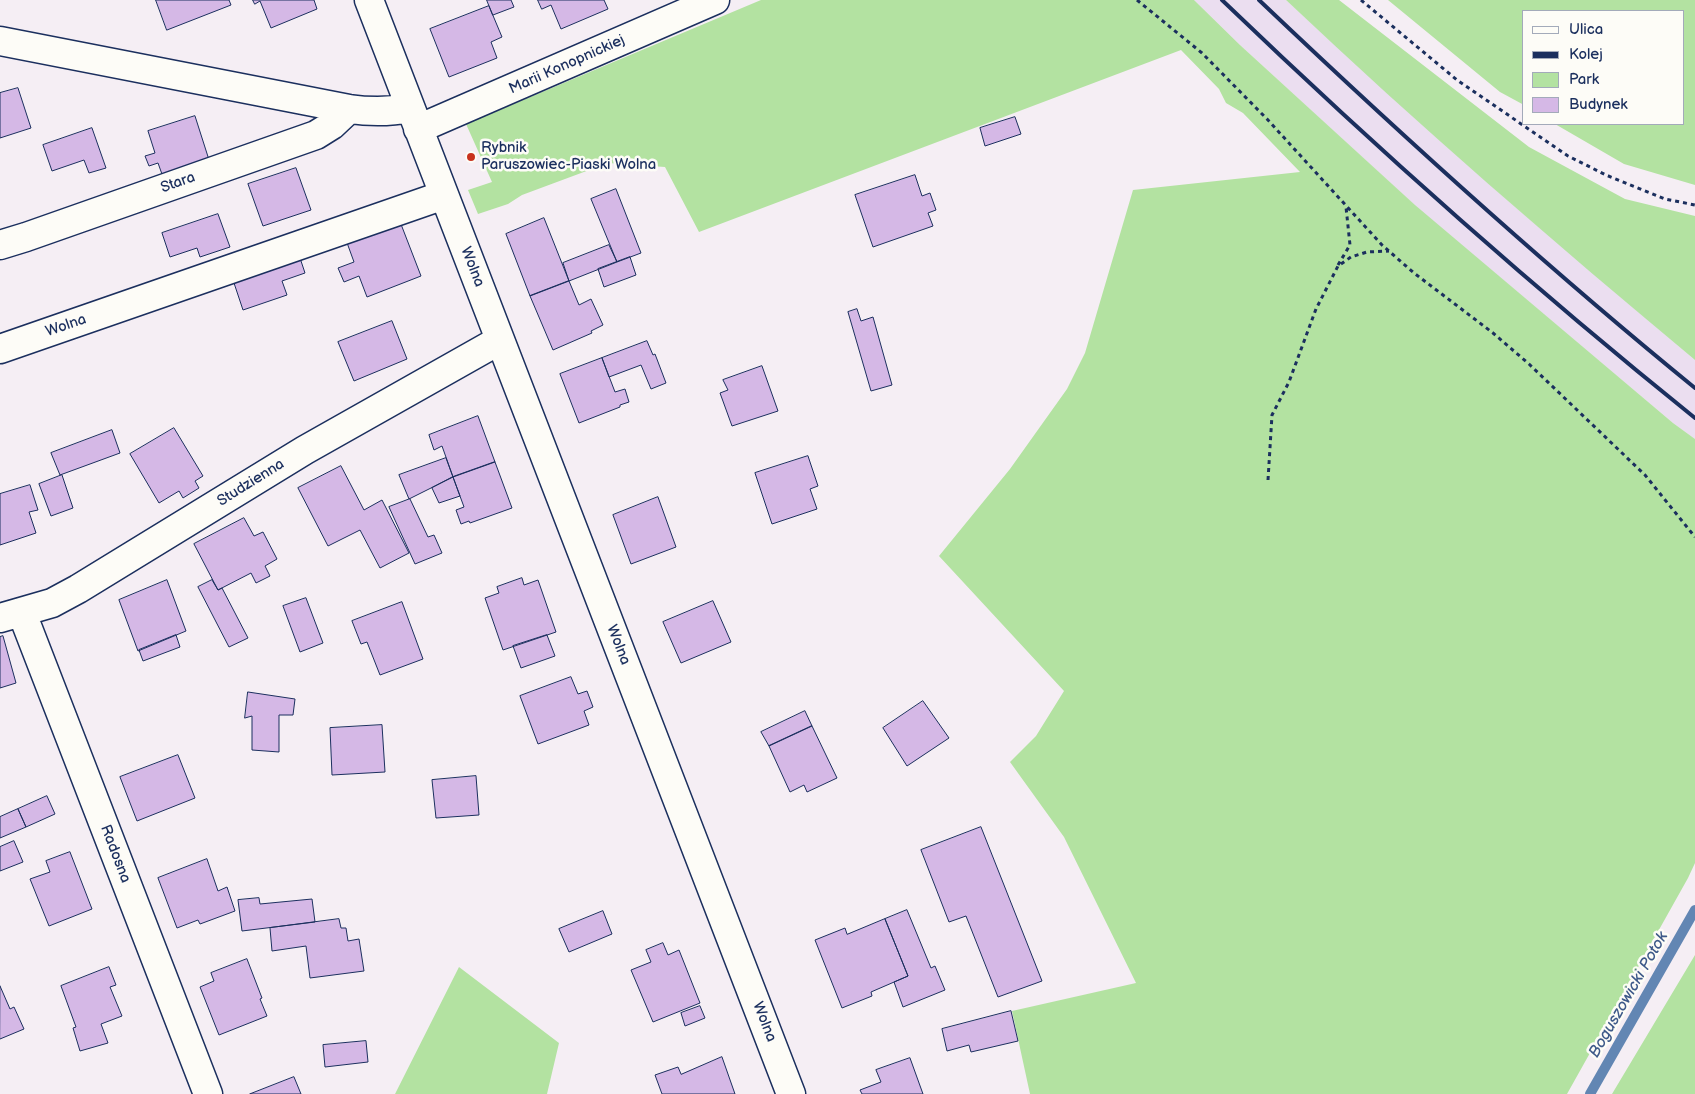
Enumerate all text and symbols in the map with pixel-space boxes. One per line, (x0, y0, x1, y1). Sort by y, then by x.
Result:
legend (1522, 10, 1685, 125)
text: Ulica (1569, 20, 1603, 39)
street label: Marii Konopnickiej (506, 31, 628, 99)
text: Kolej (1569, 45, 1603, 64)
text: Park (1569, 70, 1599, 89)
text: Budynek (1569, 95, 1628, 114)
place label: Rybnik Paruszowiec-Piaski Wolna (481, 139, 656, 174)
marker: Rybnik Paruszowiec-Piaski Wolna (465, 151, 477, 163)
street label: Stara (158, 169, 198, 197)
street label: Wolna (456, 244, 488, 290)
street label: Wolna (43, 311, 89, 341)
street label: Studzienna (214, 455, 288, 511)
street label: Wolna (602, 622, 634, 668)
street label: Radosna (96, 822, 134, 886)
water label: Boguszowicki Potok (1585, 929, 1673, 1061)
street label: Wolna (748, 999, 780, 1045)

